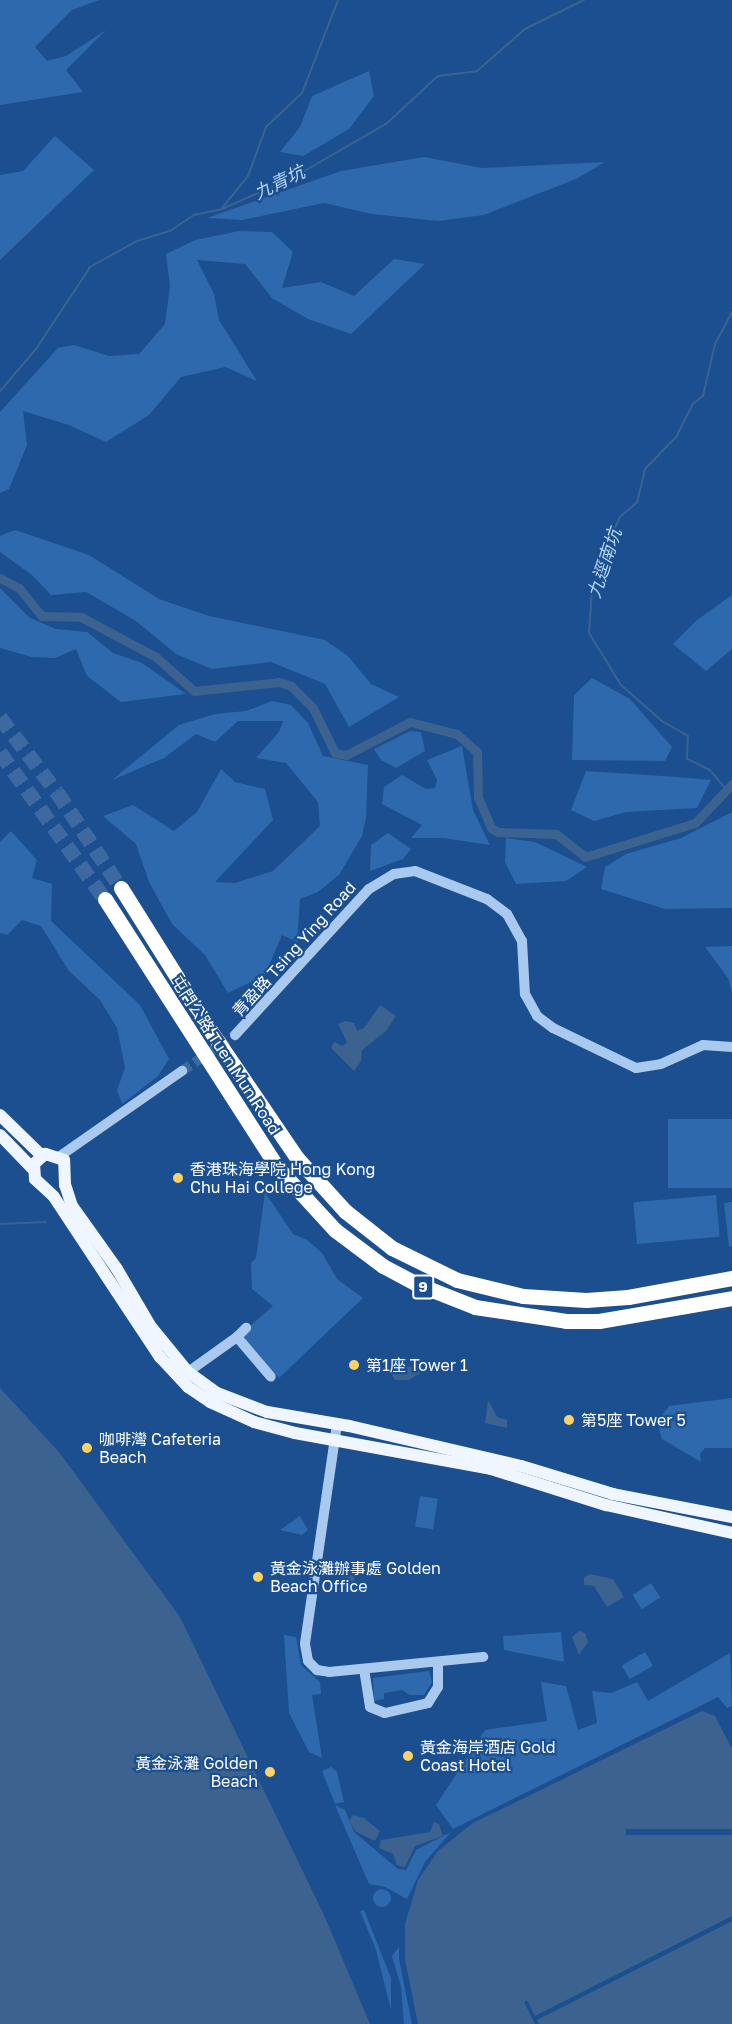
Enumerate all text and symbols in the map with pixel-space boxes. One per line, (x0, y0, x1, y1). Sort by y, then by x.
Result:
water label: 九青坑 (250, 160, 308, 204)
water label: 九逕南坑 (583, 525, 625, 601)
street label: 青盈路 Tsing Ying Road (228, 878, 360, 1020)
street label: 屯門公路 Tuen Mun Road (167, 972, 285, 1138)
place label: 香港珠海學院 Hong Kong Chu Hai College (190, 1159, 375, 1197)
marker: 香港珠海學院 Hong Kong Chu Hai College (171, 1171, 185, 1185)
road number: 9 (411, 1275, 435, 1299)
place label: 第1座 Tower 1 (366, 1355, 468, 1375)
marker: 第1座 Tower 1 (347, 1358, 361, 1372)
place label: 第5座 Tower 5 (581, 1410, 686, 1430)
marker: 第5座 Tower 5 (562, 1413, 576, 1427)
place label: 咖啡灣 Cafeteria Beach (99, 1429, 221, 1467)
marker: 咖啡灣 Cafeteria Beach (80, 1441, 94, 1455)
place label: 黃金泳灘辦事處 Golden Beach Office (270, 1558, 441, 1596)
marker: 黃金泳灘辦事處 Golden Beach Office (251, 1570, 265, 1584)
place label: 黃金海岸酒店 Gold Coast Hotel (420, 1737, 556, 1775)
marker: 黃金海岸酒店 Gold Coast Hotel (401, 1749, 415, 1763)
place label: 黃金泳灘 Golden Beach (135, 1753, 258, 1791)
marker: 黃金泳灘 Golden Beach (263, 1765, 277, 1779)

